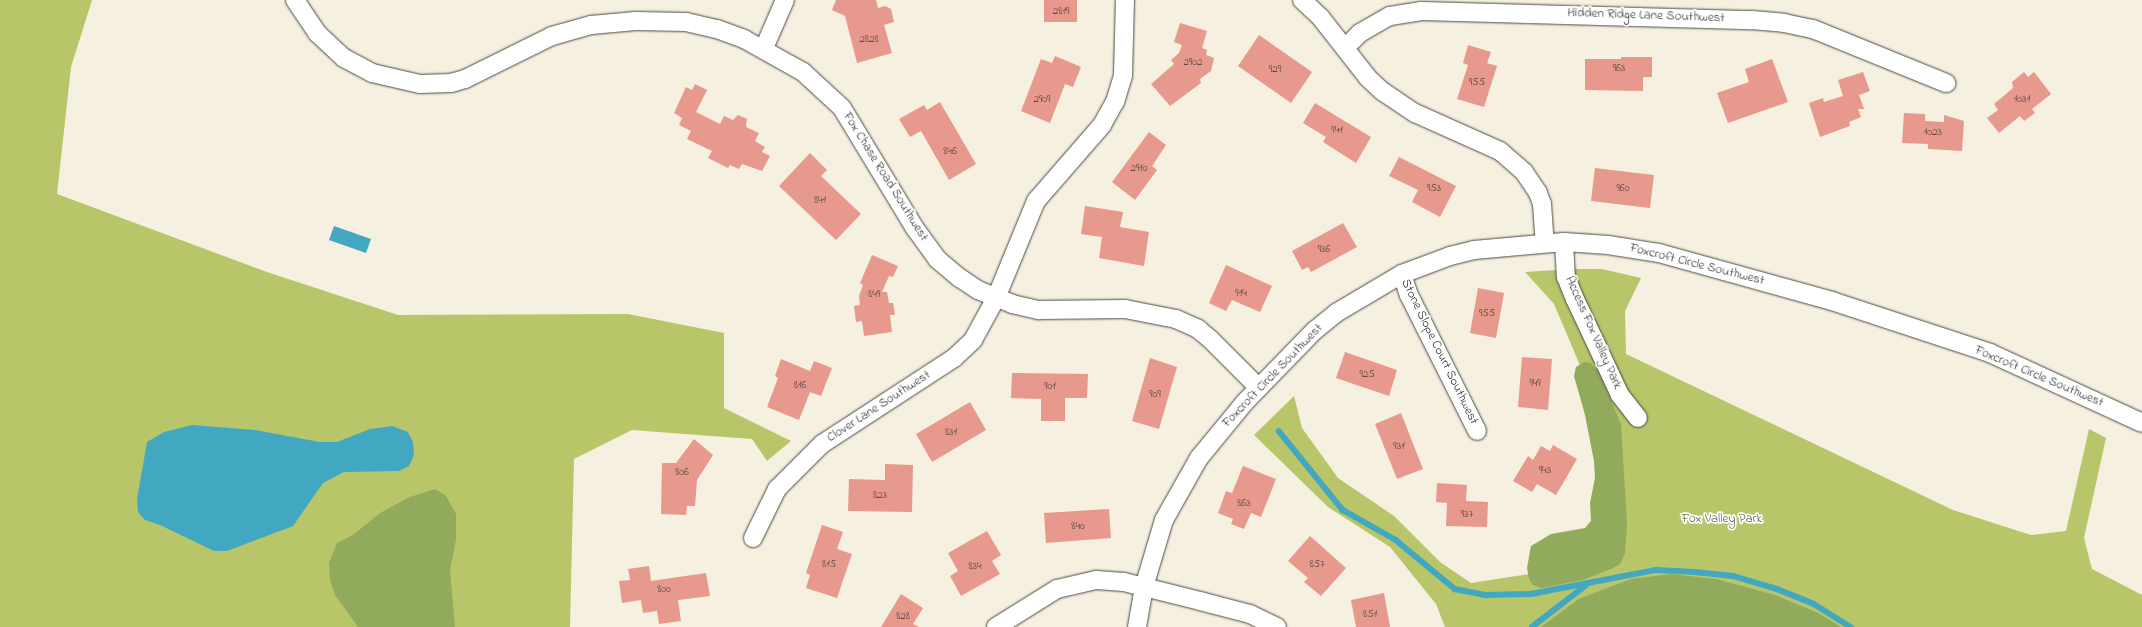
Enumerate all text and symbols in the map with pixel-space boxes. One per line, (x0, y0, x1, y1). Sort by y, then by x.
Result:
house number: 2819 (1053, 4, 1069, 18)
street label: Hidden Ridge Lane Southwest (1567, 5, 1725, 27)
house number: 2828 (859, 32, 879, 46)
house number: 2902 (1184, 55, 1202, 69)
house number: 963 (1613, 61, 1625, 75)
house number: 929 (1269, 62, 1281, 76)
house number: 955 (1469, 75, 1485, 89)
house number: 2909 (1034, 92, 1050, 106)
house number: 1031 (2014, 92, 2030, 106)
street label: Fox Chase Road Southwest (839, 110, 931, 244)
house number: 941 (1331, 123, 1343, 137)
house number: 1023 (1924, 125, 1942, 139)
house number: 846 (943, 144, 957, 158)
house number: 2910 (1130, 161, 1148, 175)
house number: 953 (1427, 181, 1441, 195)
house number: 960 (1617, 181, 1629, 195)
house number: 841 (814, 193, 826, 207)
street label: Foxcroft Circle Southwest (1628, 241, 1766, 289)
house number: 936 (1318, 242, 1330, 256)
street label: Access Fox Valley Park (1561, 274, 1625, 392)
street label: Stone Slope Court Southwest (1397, 277, 1481, 427)
house number: 914 (1235, 286, 1247, 300)
house number: 849 (868, 287, 880, 301)
house number: 955 (1479, 306, 1495, 320)
street label: Foxcroft Circle Southwest (1219, 321, 1327, 431)
street label: Foxcroft Circle Southwest (1972, 343, 2106, 411)
house number: 925 (1359, 367, 1375, 381)
street label: Clover Lane Southwest (824, 368, 934, 446)
house number: 949 (1529, 376, 1541, 390)
house number: 816 (794, 378, 806, 392)
house number: 901 (1044, 379, 1056, 393)
house number: 909 (1149, 387, 1161, 401)
house number: 831 (945, 425, 957, 439)
house number: 931 (1393, 439, 1405, 453)
house number: 943 (1539, 463, 1551, 477)
house number: 806 (675, 465, 689, 479)
house number: 823 (873, 488, 887, 502)
house number: 863 (1237, 496, 1251, 510)
house number: 937 (1461, 507, 1473, 521)
park label: Fox Valley Park (1682, 511, 1762, 527)
house number: 840 (1071, 519, 1085, 533)
house number: 815 (822, 557, 836, 571)
house number: 857 (1310, 557, 1324, 571)
house number: 834 (968, 559, 982, 573)
house number: 800 (657, 582, 671, 596)
house number: 851 (1363, 607, 1377, 621)
house number: 828 (896, 609, 910, 623)

